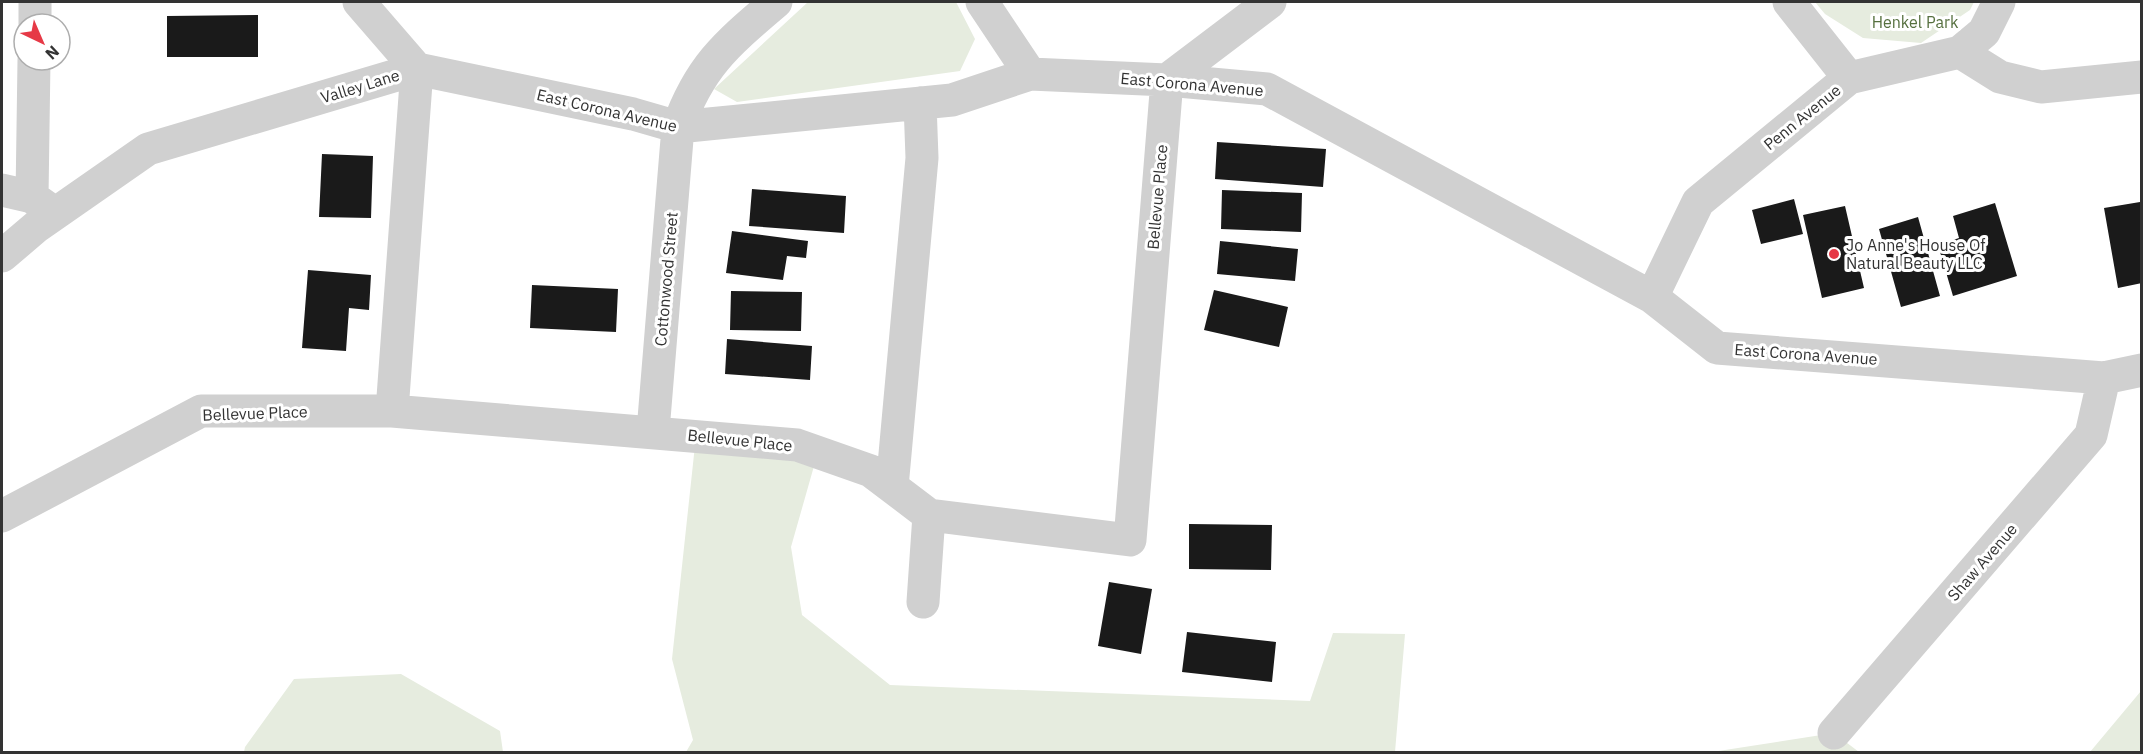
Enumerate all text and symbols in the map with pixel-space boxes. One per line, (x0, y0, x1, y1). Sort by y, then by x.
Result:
north arrow (12, 12, 72, 72)
park label: Henkel Park (1872, 12, 1959, 32)
text: N (41, 42, 64, 64)
street label: Valley Lane (318, 64, 402, 107)
street label: East Corona Avenue (1120, 68, 1265, 100)
street label: Penn Avenue (1759, 80, 1845, 154)
street label: East Corona Avenue (535, 84, 679, 136)
street label: Bellevue Place (1142, 143, 1172, 250)
street label: Cottonwood Street (650, 211, 682, 347)
place label: Jo Anne's House Of Natural Beauty LLC (1846, 235, 1985, 273)
marker: Jo Anne's House Of Natural Beauty LLC (1827, 247, 1841, 261)
street label: East Corona Avenue (1734, 339, 1878, 369)
street label: Bellevue Place (202, 401, 308, 425)
street label: Bellevue Place (687, 425, 794, 455)
street label: Shaw Avenue (1943, 519, 2021, 605)

